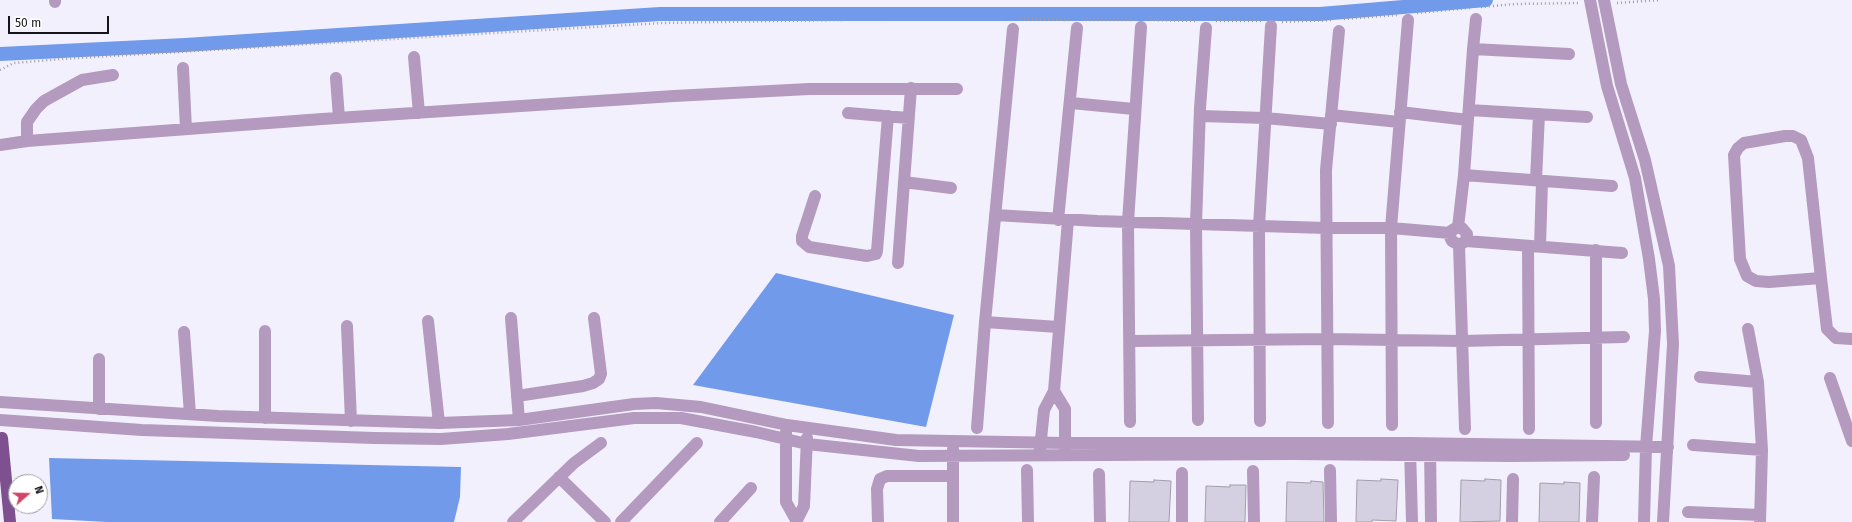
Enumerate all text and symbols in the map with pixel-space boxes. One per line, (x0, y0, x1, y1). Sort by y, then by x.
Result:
scale bar (10, 8, 111, 34)
text: 50 m (15, 16, 41, 30)
north arrow (8, 474, 48, 514)
text: N (31, 484, 46, 496)

